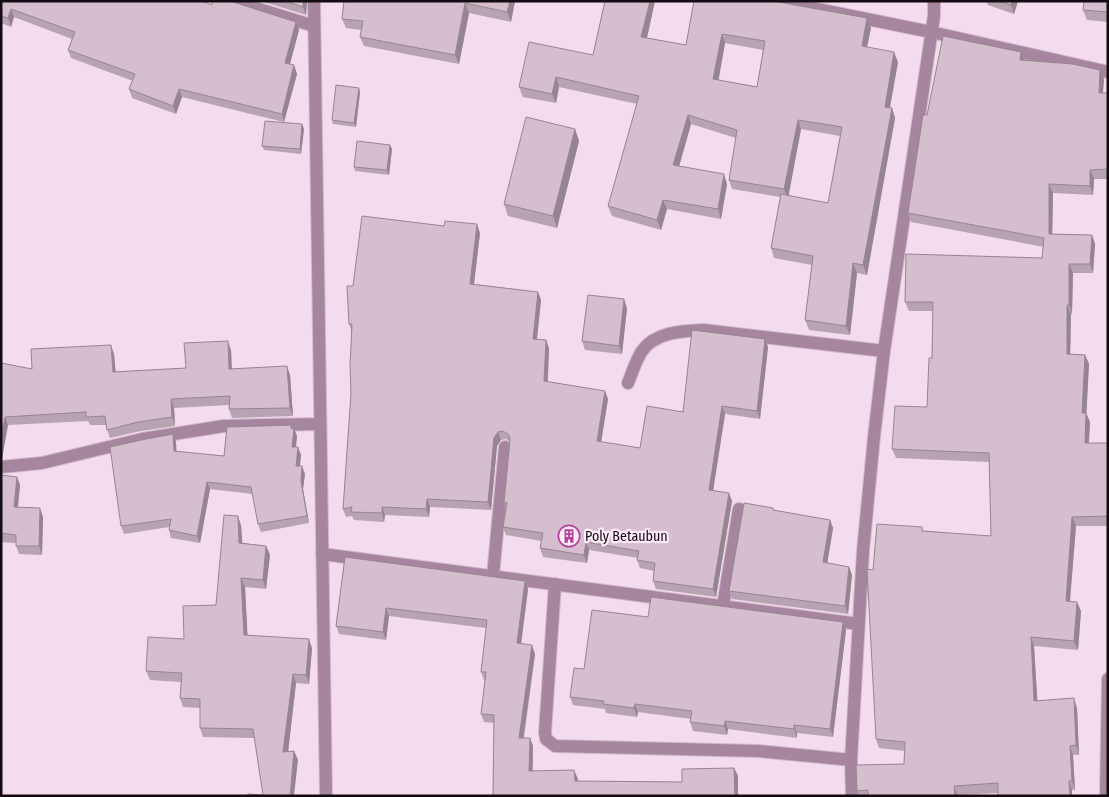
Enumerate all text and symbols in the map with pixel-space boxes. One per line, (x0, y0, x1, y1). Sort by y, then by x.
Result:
building icon: Poly Betaubun (557, 524, 581, 548)
place label: Poly Betaubun (585, 528, 668, 545)

